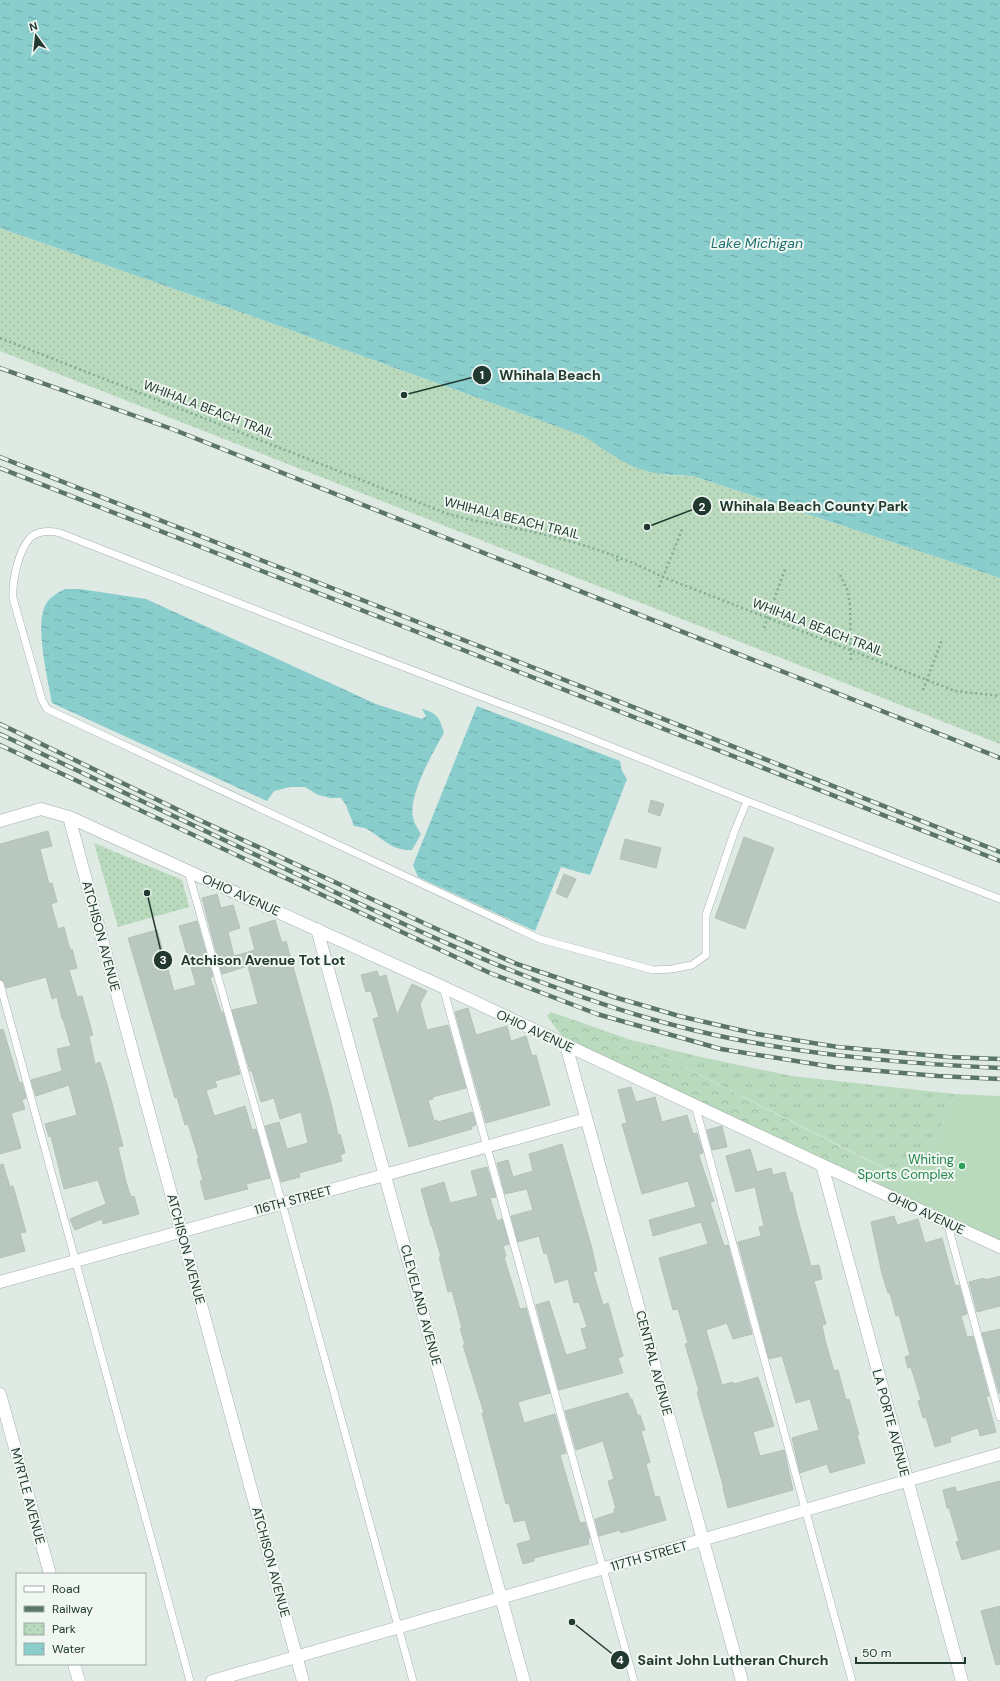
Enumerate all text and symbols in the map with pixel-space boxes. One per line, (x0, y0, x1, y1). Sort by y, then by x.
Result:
north arrow (16, 16, 56, 56)
text: N (28, 19, 39, 34)
water label: Lake Michigan (711, 234, 803, 252)
callout: Whihala Beach (472, 362, 609, 388)
text: Whihala Beach (499, 366, 601, 384)
text: 1 (480, 367, 484, 383)
street label: WHIHALA BEACH TRAIL (141, 376, 277, 442)
street label: WHIHALA BEACH TRAIL (442, 493, 582, 543)
callout: Whihala Beach County Park (692, 493, 917, 519)
text: Whihala Beach County Park (720, 497, 908, 515)
text: 2 (699, 499, 706, 515)
street label: WHIHALA BEACH TRAIL (750, 594, 886, 660)
street label: OHIO AVENUE (199, 870, 283, 920)
street label: ATCHISON AVENUE (78, 879, 124, 993)
callout: Atchison Avenue Tot Lot (153, 947, 354, 973)
text: Atchison Avenue Tot Lot (181, 951, 345, 969)
text: 3 (159, 952, 167, 968)
street label: OHIO AVENUE (493, 1006, 577, 1056)
place label: Whiting Sports Complex (858, 1151, 955, 1183)
marker: Whiting Sports Complex (957, 1161, 967, 1171)
street label: 116TH STREET (252, 1181, 334, 1219)
street label: OHIO AVENUE (884, 1188, 968, 1238)
street label: ATCHISON AVENUE (163, 1192, 209, 1306)
street label: CLEVELAND AVENUE (397, 1243, 445, 1367)
street label: CENTRAL AVENUE (632, 1309, 676, 1417)
street label: LA PORTE AVENUE (868, 1367, 914, 1479)
street label: MYRTLE AVENUE (7, 1446, 49, 1546)
street label: ATCHISON AVENUE (248, 1505, 294, 1619)
street label: 117TH STREET (609, 1537, 689, 1575)
legend (16, 1573, 146, 1665)
text: Road (52, 1581, 80, 1597)
text: Railway (52, 1601, 93, 1617)
text: Park (52, 1621, 76, 1637)
scale bar (856, 1639, 965, 1665)
text: Water (52, 1641, 86, 1657)
text: 50 m (862, 1645, 891, 1661)
callout: Saint John Lutheran Church (610, 1647, 837, 1673)
text: Saint John Lutheran Church (638, 1651, 829, 1669)
text: 4 (616, 1652, 624, 1668)

